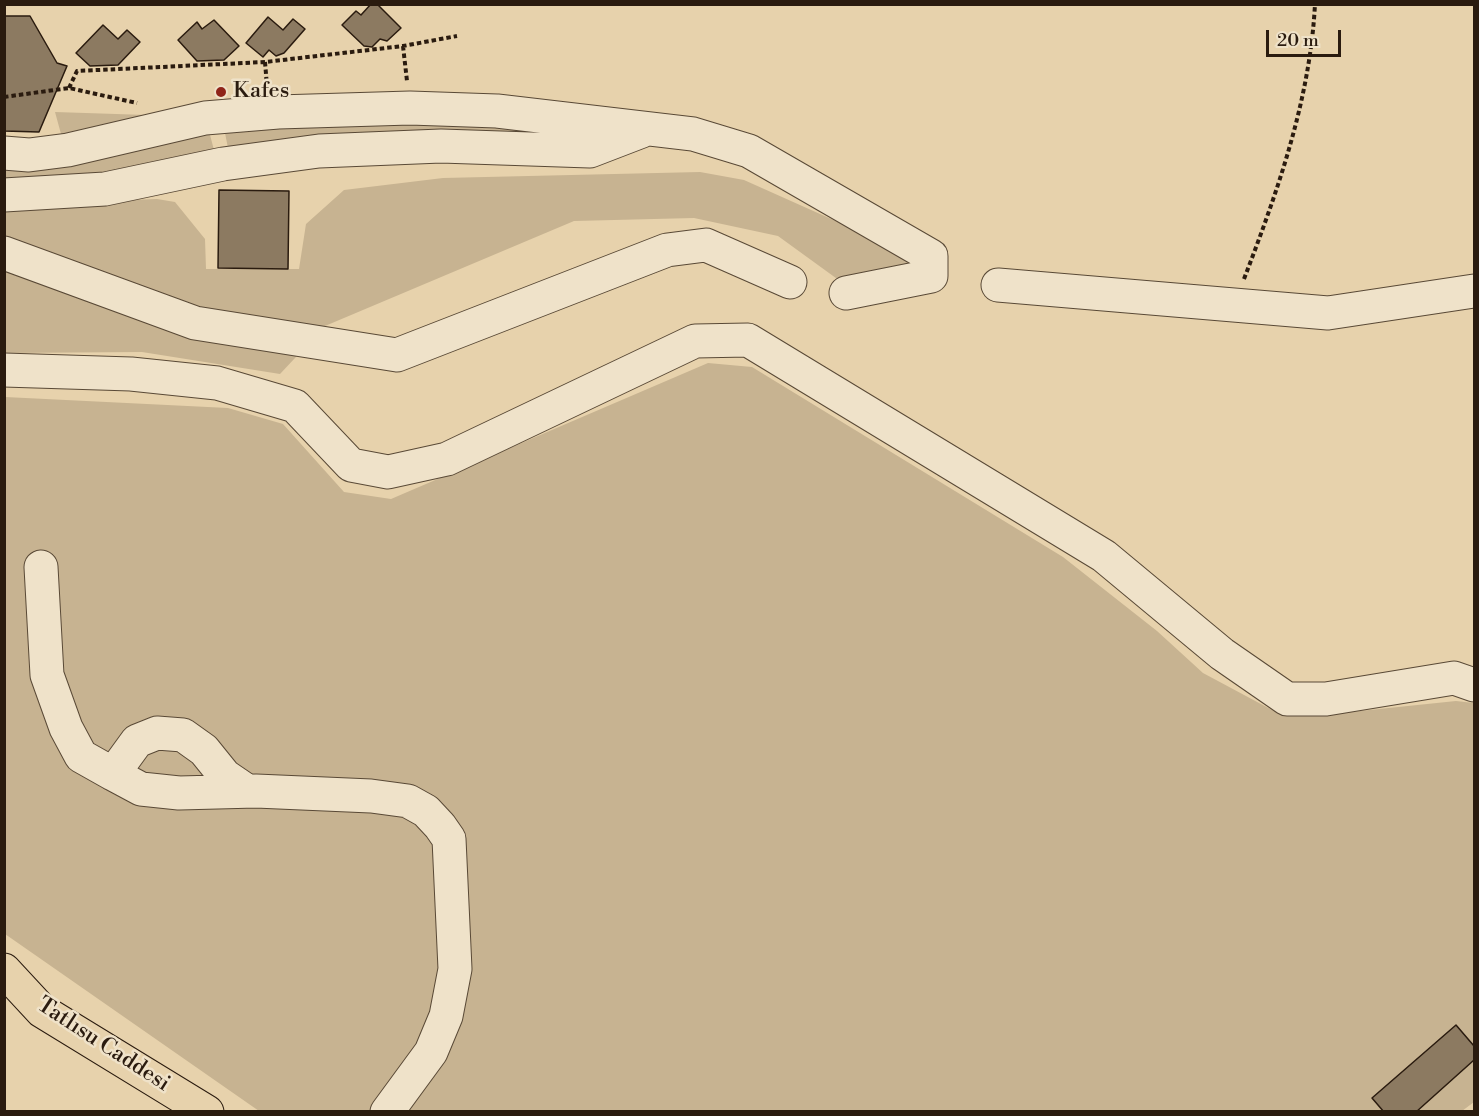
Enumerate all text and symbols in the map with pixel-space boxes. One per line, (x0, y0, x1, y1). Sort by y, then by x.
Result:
scale bar (1269, 18, 1344, 56)
text: 20 m (1277, 29, 1319, 52)
place label: Kafes (233, 79, 289, 105)
marker: Kafes (214, 85, 228, 99)
street label: Tatlısu Caddesi (32, 992, 174, 1098)

